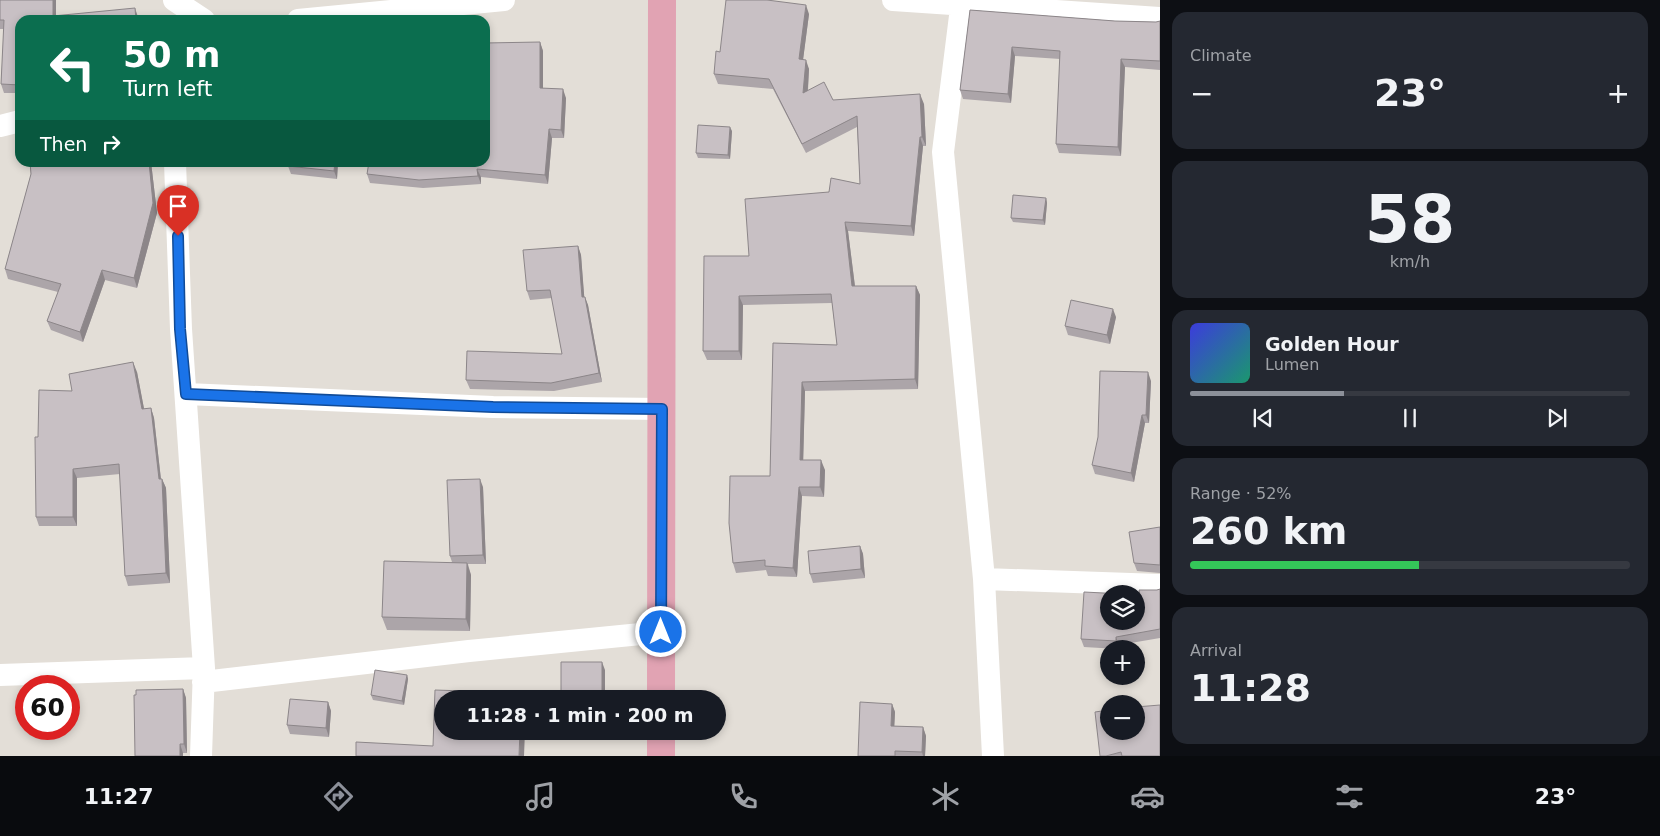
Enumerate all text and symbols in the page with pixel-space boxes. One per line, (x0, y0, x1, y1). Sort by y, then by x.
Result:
icon: left (40, 35, 105, 100)
text: 50 m (123, 35, 220, 75)
text: Climate (1190, 46, 1252, 65)
text: 23° (1374, 71, 1446, 115)
text: Turn left (123, 76, 212, 101)
text: − (1190, 77, 1213, 110)
text: + (1607, 77, 1630, 110)
icon: right (97, 130, 125, 158)
text: Then (40, 133, 87, 155)
text: 58 (1365, 182, 1455, 257)
pin (157, 185, 199, 236)
icon: arrive (164, 192, 192, 220)
text: km/h (1390, 252, 1430, 271)
text: Golden Hour (1265, 333, 1399, 355)
text: Lumen (1265, 355, 1319, 374)
icon: previous (1249, 404, 1277, 432)
icon: pause (1396, 404, 1424, 432)
icon: next (1543, 404, 1571, 432)
text: Range · 52% (1190, 484, 1292, 503)
text: 260 km (1190, 509, 1347, 553)
map controls (1100, 585, 1145, 740)
button: layers (1100, 585, 1145, 630)
position arrow (634, 605, 686, 657)
button: + (1100, 640, 1145, 685)
text: Arrival (1190, 641, 1242, 660)
text: 11:28 (1190, 666, 1311, 710)
speed limit sign: 60 (15, 675, 80, 740)
button: − (1100, 695, 1145, 740)
text: 11:28 · 1 min · 200 m (466, 704, 694, 726)
icon: directions (321, 779, 356, 814)
icon: music (523, 779, 558, 814)
icon: phone (726, 779, 761, 814)
icon: climate (928, 779, 963, 814)
icon: car (1130, 779, 1165, 814)
icon: filters (1332, 779, 1367, 814)
text: 11:27 (84, 784, 154, 809)
text: 23° (1535, 784, 1576, 809)

